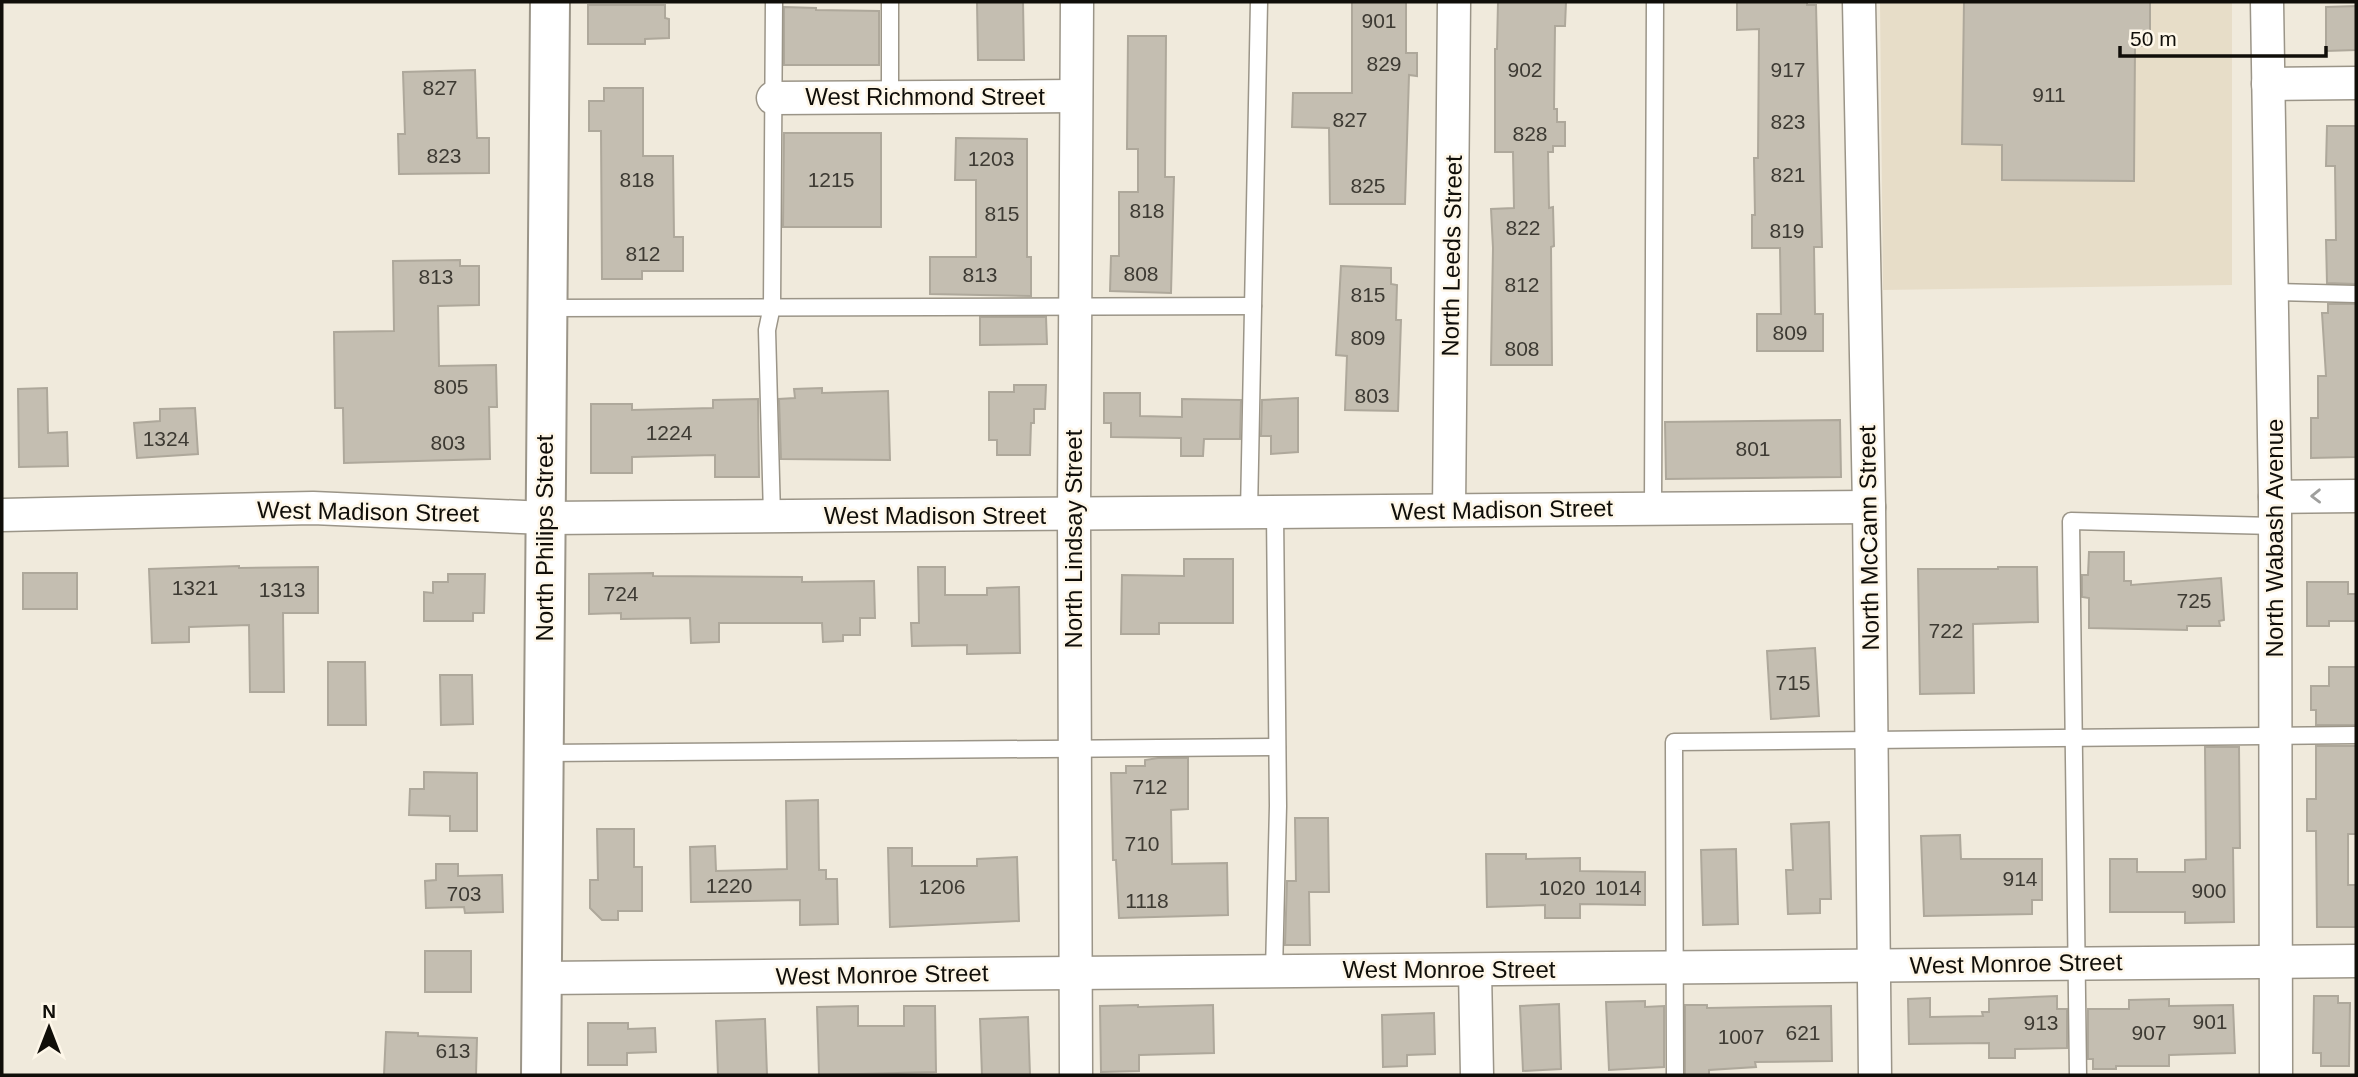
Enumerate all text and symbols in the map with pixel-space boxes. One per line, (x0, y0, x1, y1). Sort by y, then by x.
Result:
house number: 901 (1361, 9, 1397, 32)
scale bar (2120, 14, 2326, 58)
text: 50 m (2130, 27, 2177, 50)
house number: 829 (1366, 52, 1402, 75)
house number: 902 (1507, 58, 1543, 81)
house number: 917 (1770, 58, 1806, 81)
house number: 827 (422, 76, 458, 99)
street label: West Richmond Street (805, 83, 1045, 110)
house number: 911 (2032, 83, 2066, 106)
house number: 827 (1332, 108, 1368, 131)
house number: 823 (1770, 110, 1806, 133)
house number: 828 (1512, 122, 1548, 145)
house number: 823 (426, 144, 462, 167)
house number: 1203 (968, 147, 1014, 170)
street label: North Leeds Street (1436, 155, 1467, 357)
house number: 821 (1770, 163, 1806, 186)
house number: 818 (619, 168, 655, 191)
house number: 1215 (808, 168, 854, 191)
house number: 825 (1350, 174, 1386, 197)
house number: 818 (1129, 199, 1165, 222)
house number: 815 (984, 202, 1020, 225)
house number: 822 (1505, 216, 1541, 239)
house number: 819 (1769, 219, 1805, 242)
house number: 812 (625, 242, 661, 265)
house number: 808 (1123, 262, 1159, 285)
house number: 813 (962, 263, 998, 286)
house number: 813 (418, 265, 454, 288)
house number: 812 (1504, 273, 1540, 296)
house number: 815 (1350, 283, 1386, 306)
house number: 809 (1772, 321, 1808, 344)
house number: 809 (1350, 326, 1386, 349)
house number: 808 (1504, 337, 1540, 360)
house number: 805 (433, 375, 469, 398)
house number: 803 (1354, 384, 1390, 407)
street label: North Wabash Avenue (2261, 419, 2288, 657)
house number: 1224 (646, 421, 693, 444)
street label: North McCann Street (1853, 425, 1884, 651)
house number: 1324 (143, 427, 190, 450)
street label: North Lindsay Street (1060, 429, 1087, 648)
house number: 803 (430, 431, 466, 454)
street label: North Philips Street (531, 434, 558, 641)
house number: 801 (1735, 437, 1771, 460)
one-way arrow (2310, 489, 2321, 504)
street label: West Madison Street (1391, 494, 1614, 525)
street label: West Madison Street (257, 496, 480, 527)
street label: West Madison Street (824, 502, 1046, 529)
house number: 1321 (172, 576, 218, 599)
house number: 1313 (259, 578, 305, 601)
house number: 724 (603, 582, 639, 605)
house number: 725 (2176, 589, 2212, 612)
house number: 722 (1928, 619, 1964, 642)
house number: 715 (1775, 671, 1811, 694)
house number: 712 (1132, 775, 1168, 798)
house number: 710 (1124, 832, 1160, 855)
house number: 914 (2002, 867, 2038, 890)
house number: 1220 (706, 874, 752, 897)
house number: 1206 (919, 875, 965, 898)
house number: 1020 (1539, 876, 1585, 899)
house number: 1014 (1595, 876, 1642, 899)
house number: 900 (2191, 879, 2227, 902)
house number: 703 (446, 882, 482, 905)
house number: 1118 (1125, 889, 1169, 912)
street label: West Monroe Street (1909, 948, 2123, 979)
street label: West Monroe Street (1343, 956, 1556, 983)
street label: West Monroe Street (775, 959, 989, 990)
north arrow (14, 993, 84, 1063)
text: N (42, 1001, 56, 1022)
house number: 901 (2192, 1010, 2228, 1033)
house number: 913 (2023, 1011, 2059, 1034)
house number: 621 (1785, 1021, 1821, 1044)
house number: 907 (2131, 1021, 2167, 1044)
house number: 1007 (1718, 1025, 1764, 1048)
house number: 613 (435, 1039, 471, 1062)

